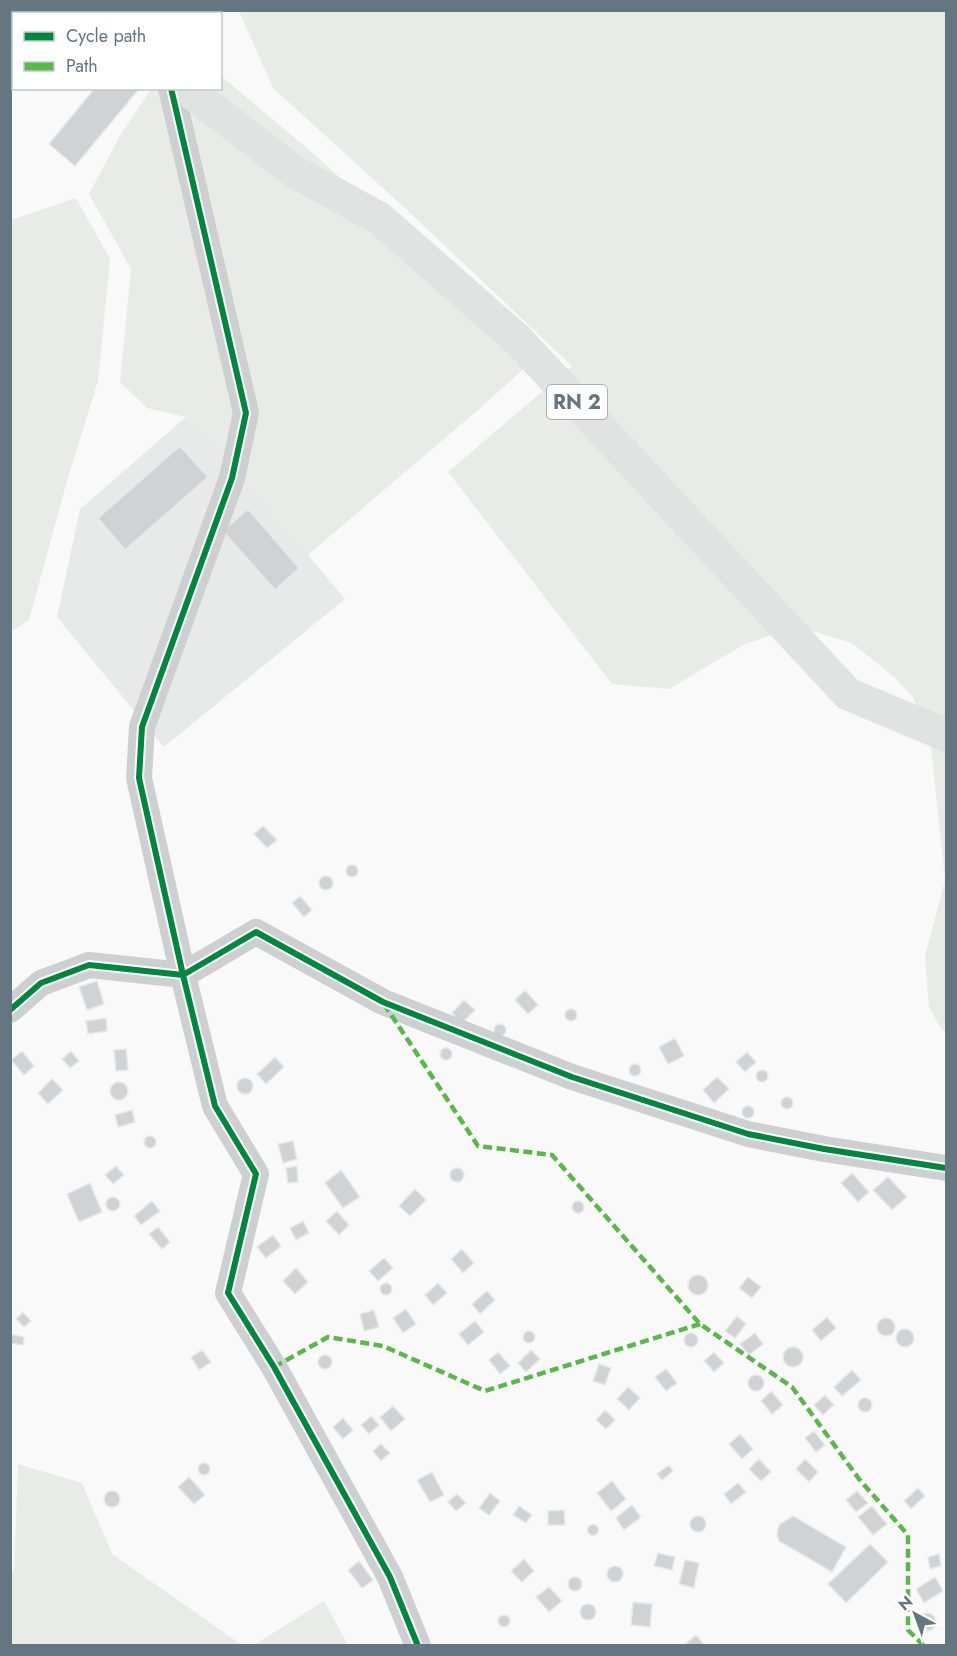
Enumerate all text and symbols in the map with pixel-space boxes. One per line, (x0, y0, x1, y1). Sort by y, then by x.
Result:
legend (12, 12, 222, 90)
text: Cycle path (66, 23, 146, 49)
text: Path (66, 53, 98, 79)
road number: RN 2 (547, 385, 607, 419)
north arrow (885, 1584, 945, 1644)
text: N (893, 1590, 918, 1616)

